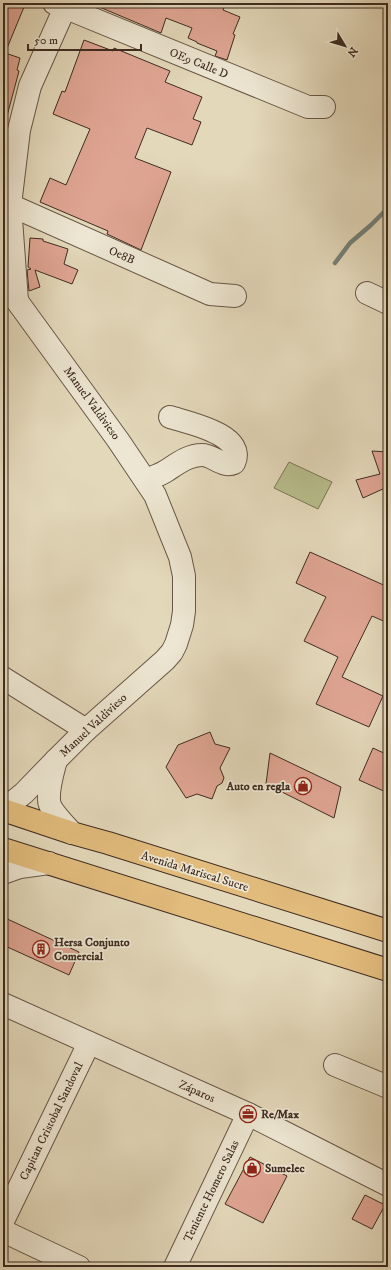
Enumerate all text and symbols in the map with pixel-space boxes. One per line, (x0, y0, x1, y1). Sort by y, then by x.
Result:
scale bar (28, 26, 141, 52)
north arrow (325, 26, 365, 66)
text: 50 m (34, 33, 58, 48)
text: N (344, 44, 360, 59)
street label: OE9 Calle D (167, 45, 230, 82)
street label: Oe8B (106, 243, 137, 268)
street label: Manuel Valdivieso (60, 364, 123, 443)
street label: Manuel Valdivieso (56, 690, 130, 761)
shop icon: Auto en regla (293, 776, 313, 796)
place label: Auto en regla (226, 779, 291, 794)
street label: Avenida Mariscal Sucre (139, 848, 250, 895)
place label: Hersa Conjunto Comercial (54, 935, 130, 964)
building icon: Hersa Conjunto Comercial (31, 939, 51, 959)
street label: Capitan Cristobal Sandoval (16, 1059, 87, 1183)
street label: Záparos (176, 1077, 217, 1106)
office icon: Re/Max (238, 1104, 258, 1124)
place label: Re/Max (261, 1107, 299, 1122)
street label: Teniente Homero Salas (180, 1138, 243, 1245)
shop icon: Sumelec (242, 1158, 262, 1178)
place label: Sumelec (265, 1161, 306, 1176)

